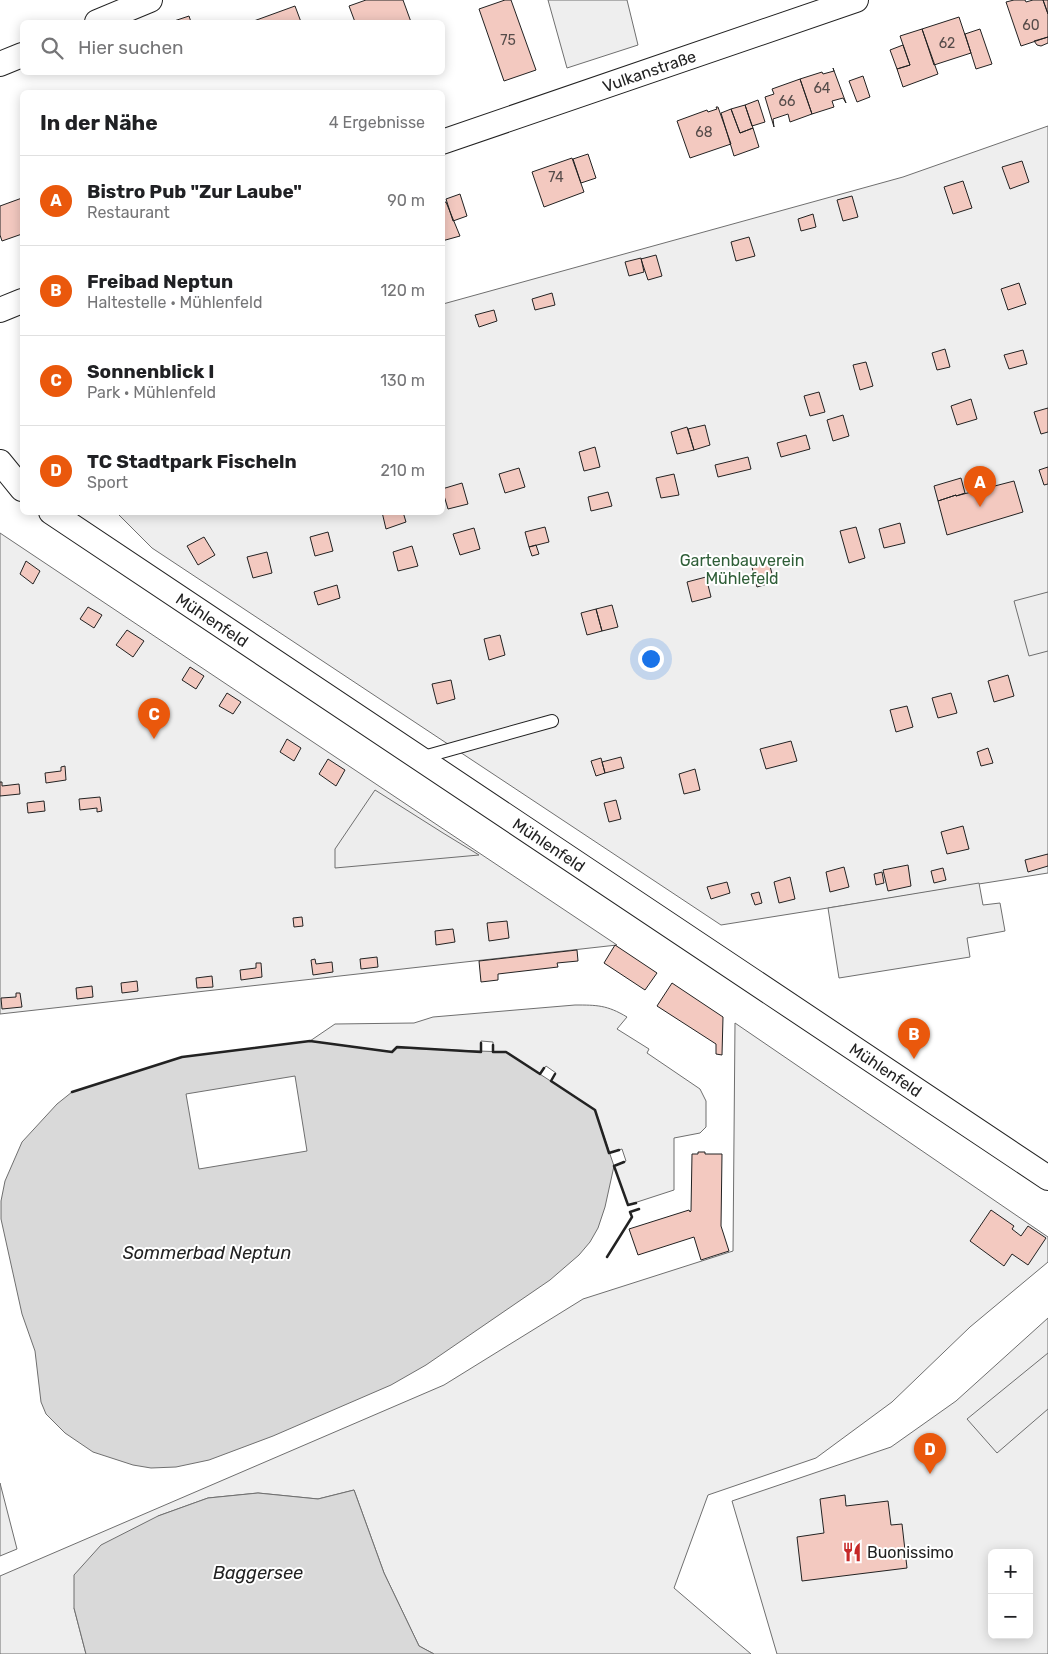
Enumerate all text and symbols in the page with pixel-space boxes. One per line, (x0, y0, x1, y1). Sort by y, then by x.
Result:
house number: 60 (1022, 17, 1040, 34)
search box (20, 20, 445, 75)
house number: 75 (500, 32, 516, 49)
icon: search (38, 34, 66, 62)
house number: 62 (939, 35, 955, 52)
text: Hier suchen (78, 36, 184, 59)
street label: Vulkanstraße (600, 47, 699, 96)
house number: 64 (813, 80, 831, 97)
house number: 66 (779, 93, 795, 110)
text: In der Nähe (40, 110, 158, 135)
text: 4 Ergebnisse (329, 113, 425, 132)
house number: 68 (695, 124, 713, 141)
house number: 74 (548, 169, 564, 186)
text: Bistro Pub "Zur Laube" (87, 180, 302, 203)
text: A (50, 191, 62, 210)
text: 90 m (387, 191, 425, 210)
text: Restaurant (87, 203, 170, 222)
text: Freibad Neptun (87, 270, 233, 293)
text: B (50, 281, 62, 300)
text: 120 m (380, 281, 425, 300)
text: Haltestelle · Mühlenfeld (87, 293, 262, 312)
text: Sonnenblick I (87, 360, 214, 383)
text: C (50, 371, 62, 390)
text: 130 m (380, 371, 425, 390)
text: Park · Mühlenfeld (87, 383, 216, 402)
text: TC Stadtpark Fischeln (87, 450, 297, 473)
text: D (50, 461, 62, 480)
text: 210 m (380, 461, 425, 480)
pin: A (964, 466, 996, 507)
text: Sport (87, 473, 128, 492)
park label: Gartenbauverein Mühlefeld (680, 551, 804, 588)
street label: Mühlenfeld (172, 589, 252, 651)
your location (638, 646, 664, 672)
pin: C (138, 698, 170, 739)
street label: Mühlenfeld (509, 814, 589, 876)
pin: B (898, 1018, 930, 1059)
street label: Mühlenfeld (846, 1039, 925, 1101)
water label: Sommerbad Neptun (123, 1242, 291, 1264)
pin: D (914, 1433, 946, 1474)
restaurant icon: Buonissimo (841, 1541, 863, 1563)
place label: Buonissimo (867, 1543, 954, 1562)
map controls (988, 1549, 1033, 1639)
button: + (988, 1549, 1033, 1594)
water label: Baggersee (213, 1562, 303, 1584)
button: − (988, 1594, 1033, 1639)

